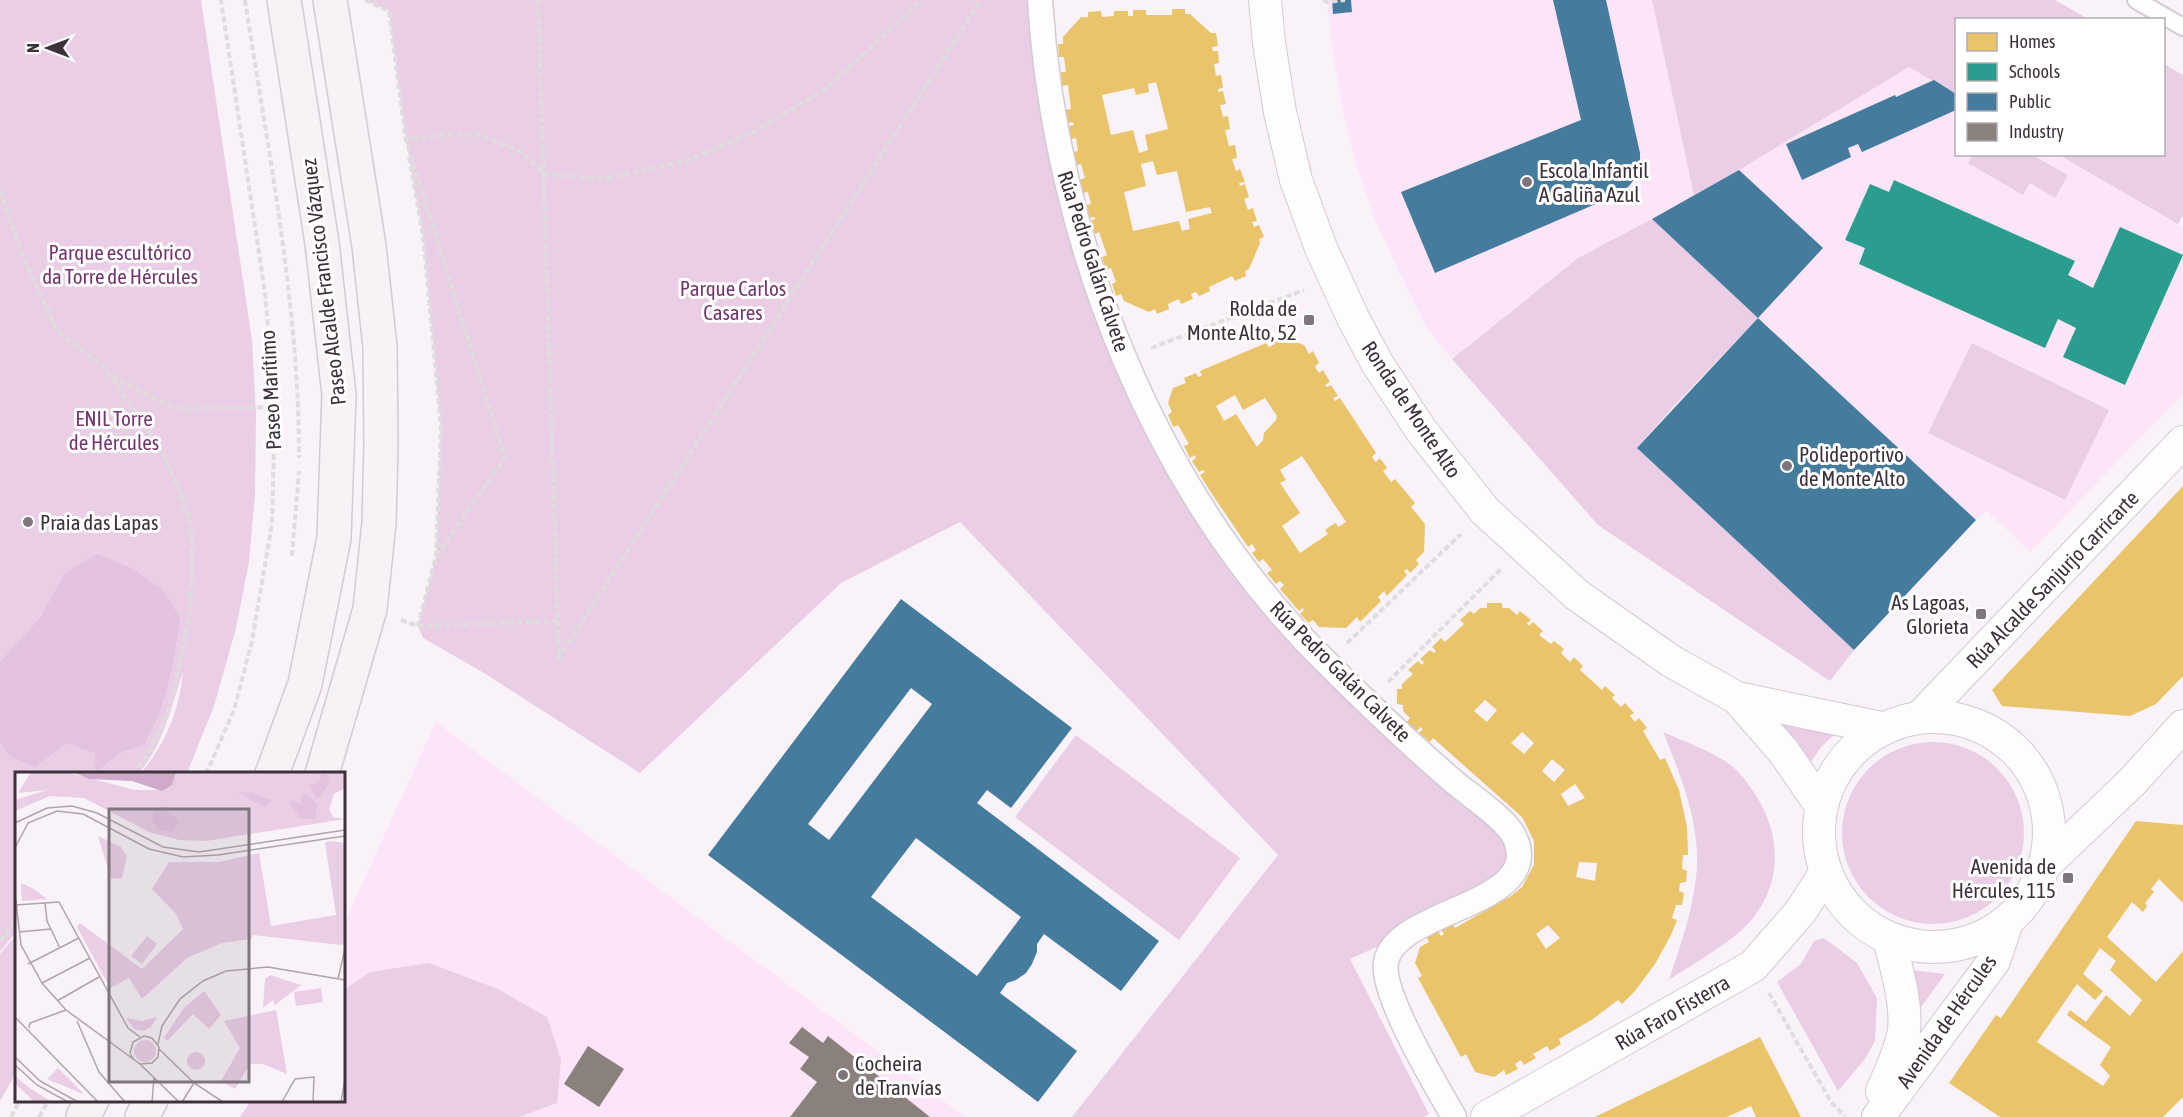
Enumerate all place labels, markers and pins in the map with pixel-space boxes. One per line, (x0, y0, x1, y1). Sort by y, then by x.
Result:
place label: Escola Infantil A Galiña Azul (1539, 158, 1649, 206)
marker: Escola Infantil A Galiña Azul (1520, 175, 1534, 189)
place label: Rolda de Monte Alto, 52 (1187, 296, 1297, 344)
marker: Rolda de Monte Alto, 52 (1302, 313, 1316, 327)
place label: Polideportivo de Monte Alto (1799, 442, 1905, 490)
marker: Polideportivo de Monte Alto (1780, 459, 1794, 473)
place label: Praia das Lapas (40, 510, 158, 534)
marker: Praia das Lapas (21, 515, 35, 529)
place label: As Lagoas, Glorieta (1891, 590, 1969, 638)
marker: As Lagoas, Glorieta (1974, 607, 1988, 621)
place label: Avenida de Hércules, 115 (1952, 854, 2056, 902)
marker: Avenida de Hércules, 115 (2061, 871, 2075, 885)
place label: Cocheira de Tranvías (855, 1051, 942, 1099)
marker: Cocheira de Tranvías (836, 1068, 850, 1082)

